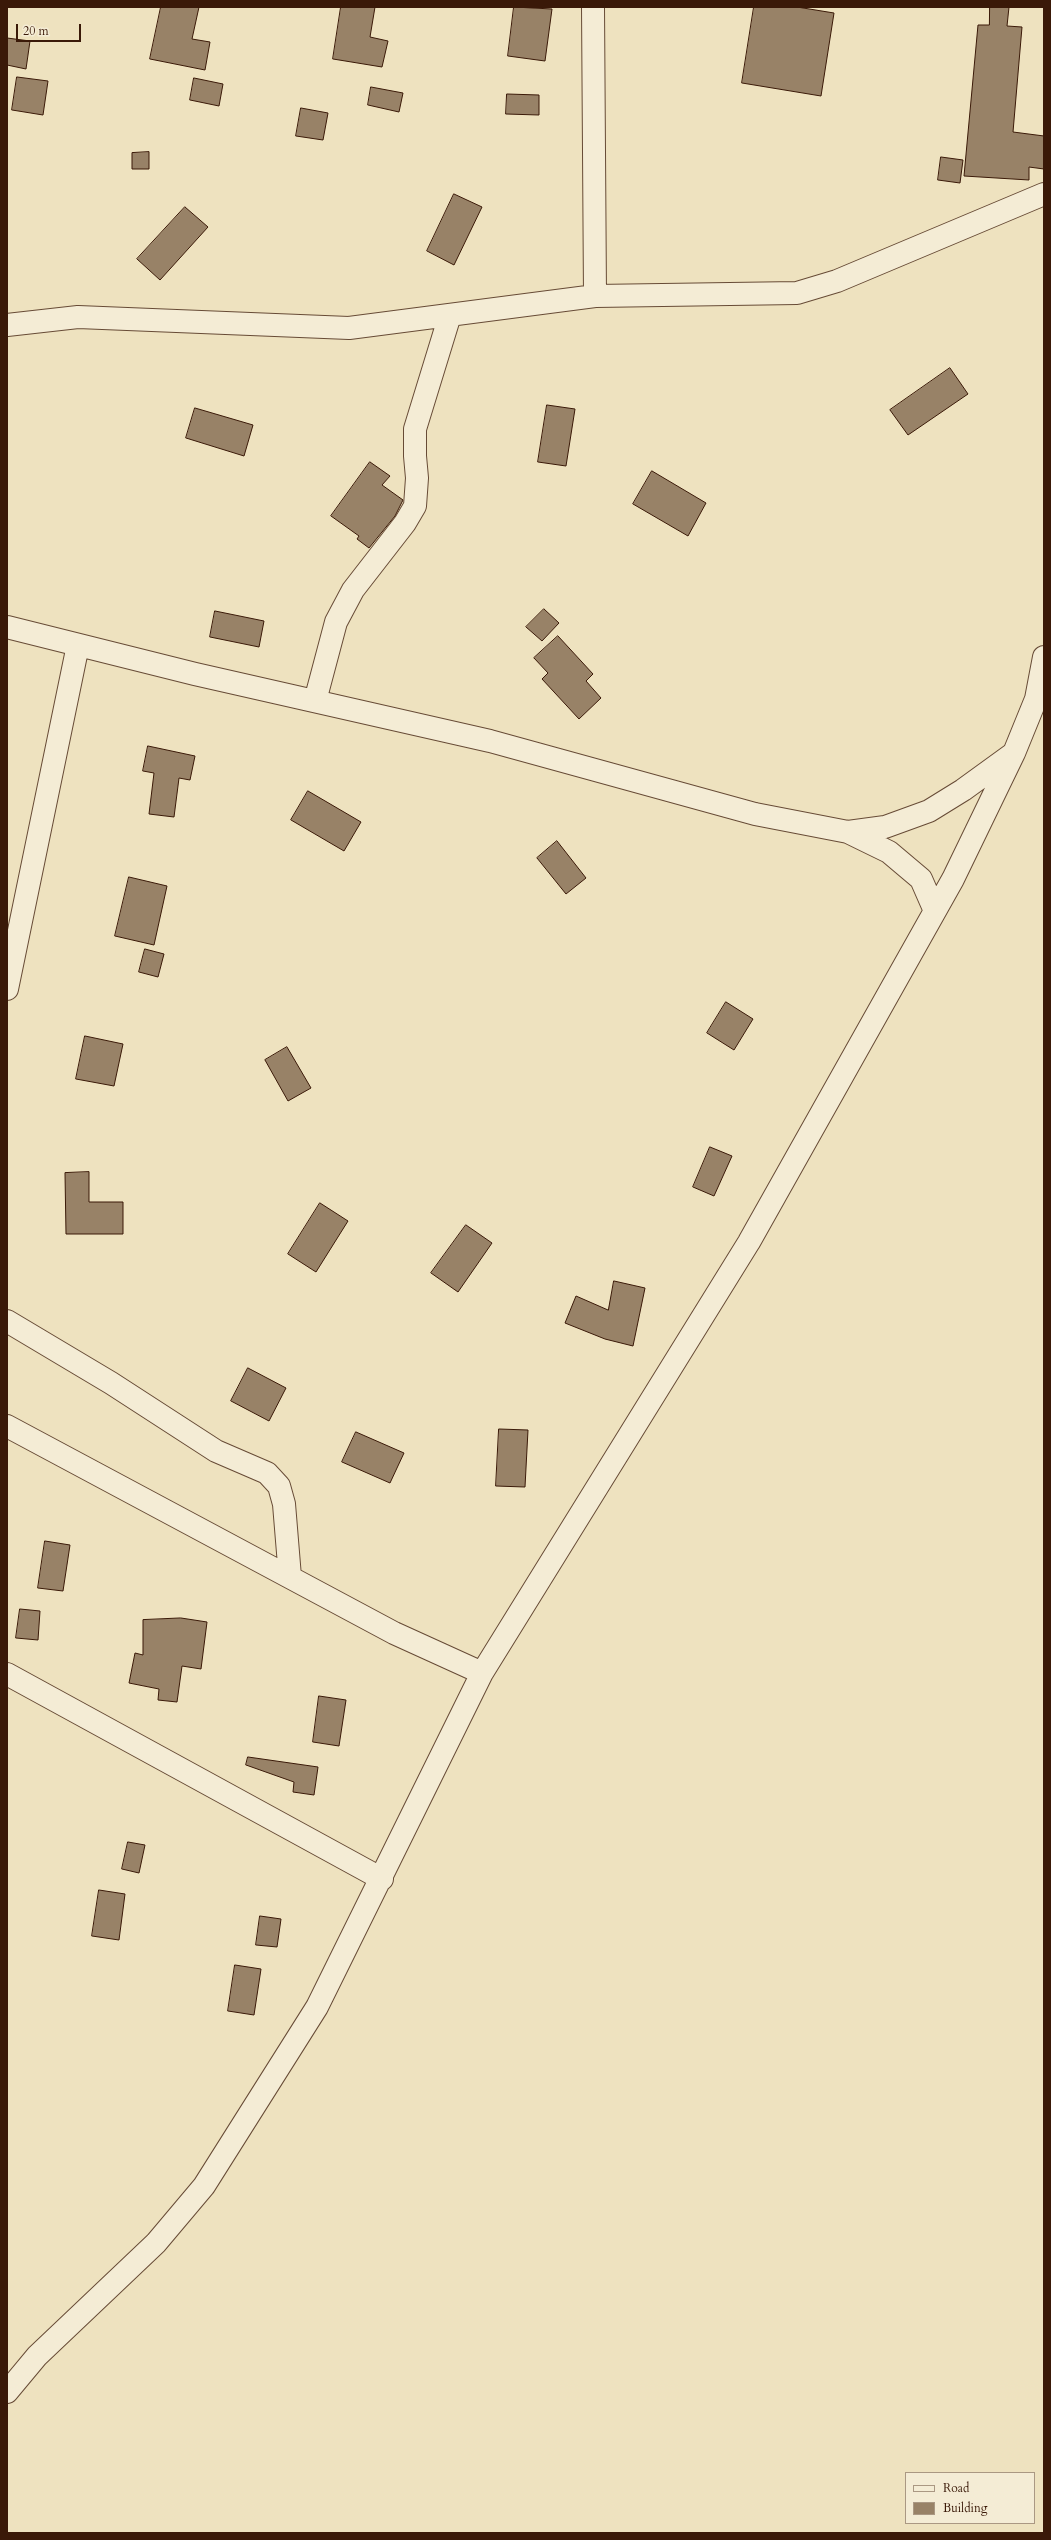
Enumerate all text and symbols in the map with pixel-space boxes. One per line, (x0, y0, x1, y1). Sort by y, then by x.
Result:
scale bar (18, 16, 83, 42)
text: 20 m (23, 23, 49, 39)
legend (905, 2472, 1035, 2524)
text: Road (943, 2480, 969, 2496)
text: Building (943, 2500, 987, 2516)

